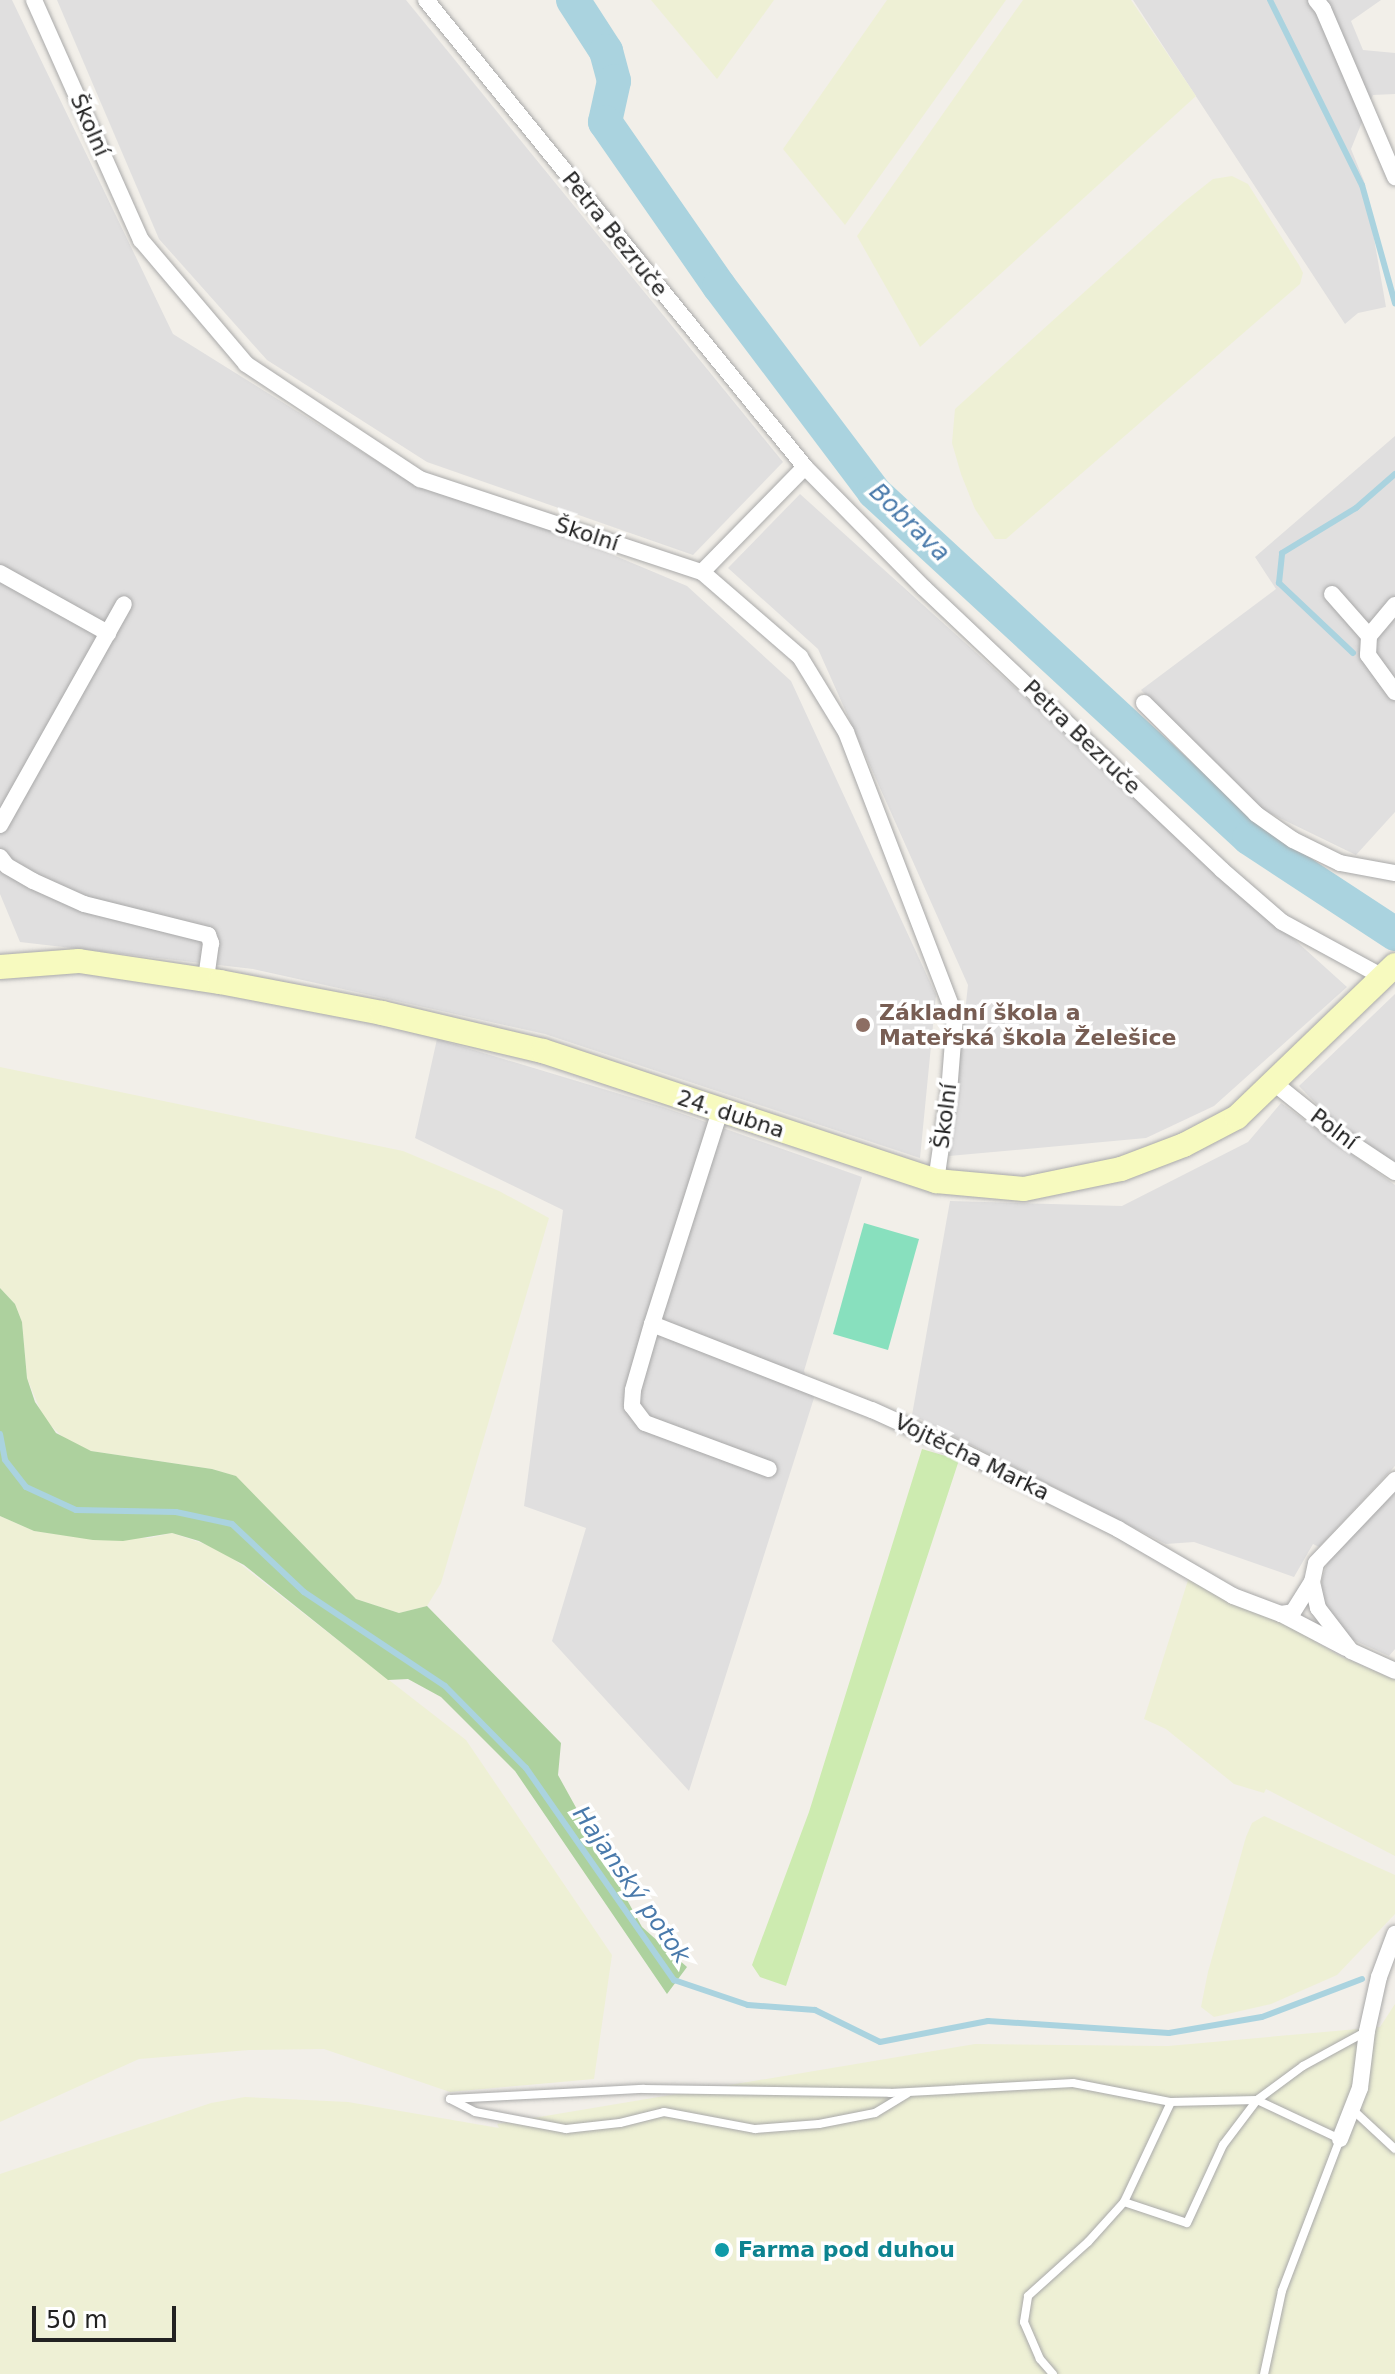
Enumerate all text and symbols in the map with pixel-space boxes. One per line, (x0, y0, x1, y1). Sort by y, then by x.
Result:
street label: Školní (65, 90, 115, 160)
street label: Petra Bezruče (557, 166, 673, 302)
water label: Bobrava (863, 478, 955, 568)
street label: Školní (552, 511, 622, 557)
street label: Petra Bezruče (1018, 674, 1146, 800)
place label: Základní škola a Mateřská škola Želešice (879, 999, 1176, 1050)
marker: Základní škola a Mateřská škola Želešice (854, 1016, 872, 1034)
street label: Školní (928, 1082, 962, 1150)
street label: 24. dubna (674, 1084, 788, 1144)
street label: Polní (1305, 1103, 1363, 1155)
street label: Vojtěcha Marka (890, 1408, 1054, 1506)
water label: Hajanský potok (566, 1801, 696, 1969)
place label: Farma pod duhou (738, 2237, 955, 2263)
marker: Farma pod duhou (713, 2241, 731, 2259)
scale bar (36, 2290, 180, 2340)
text: 50 m (46, 2306, 108, 2334)

